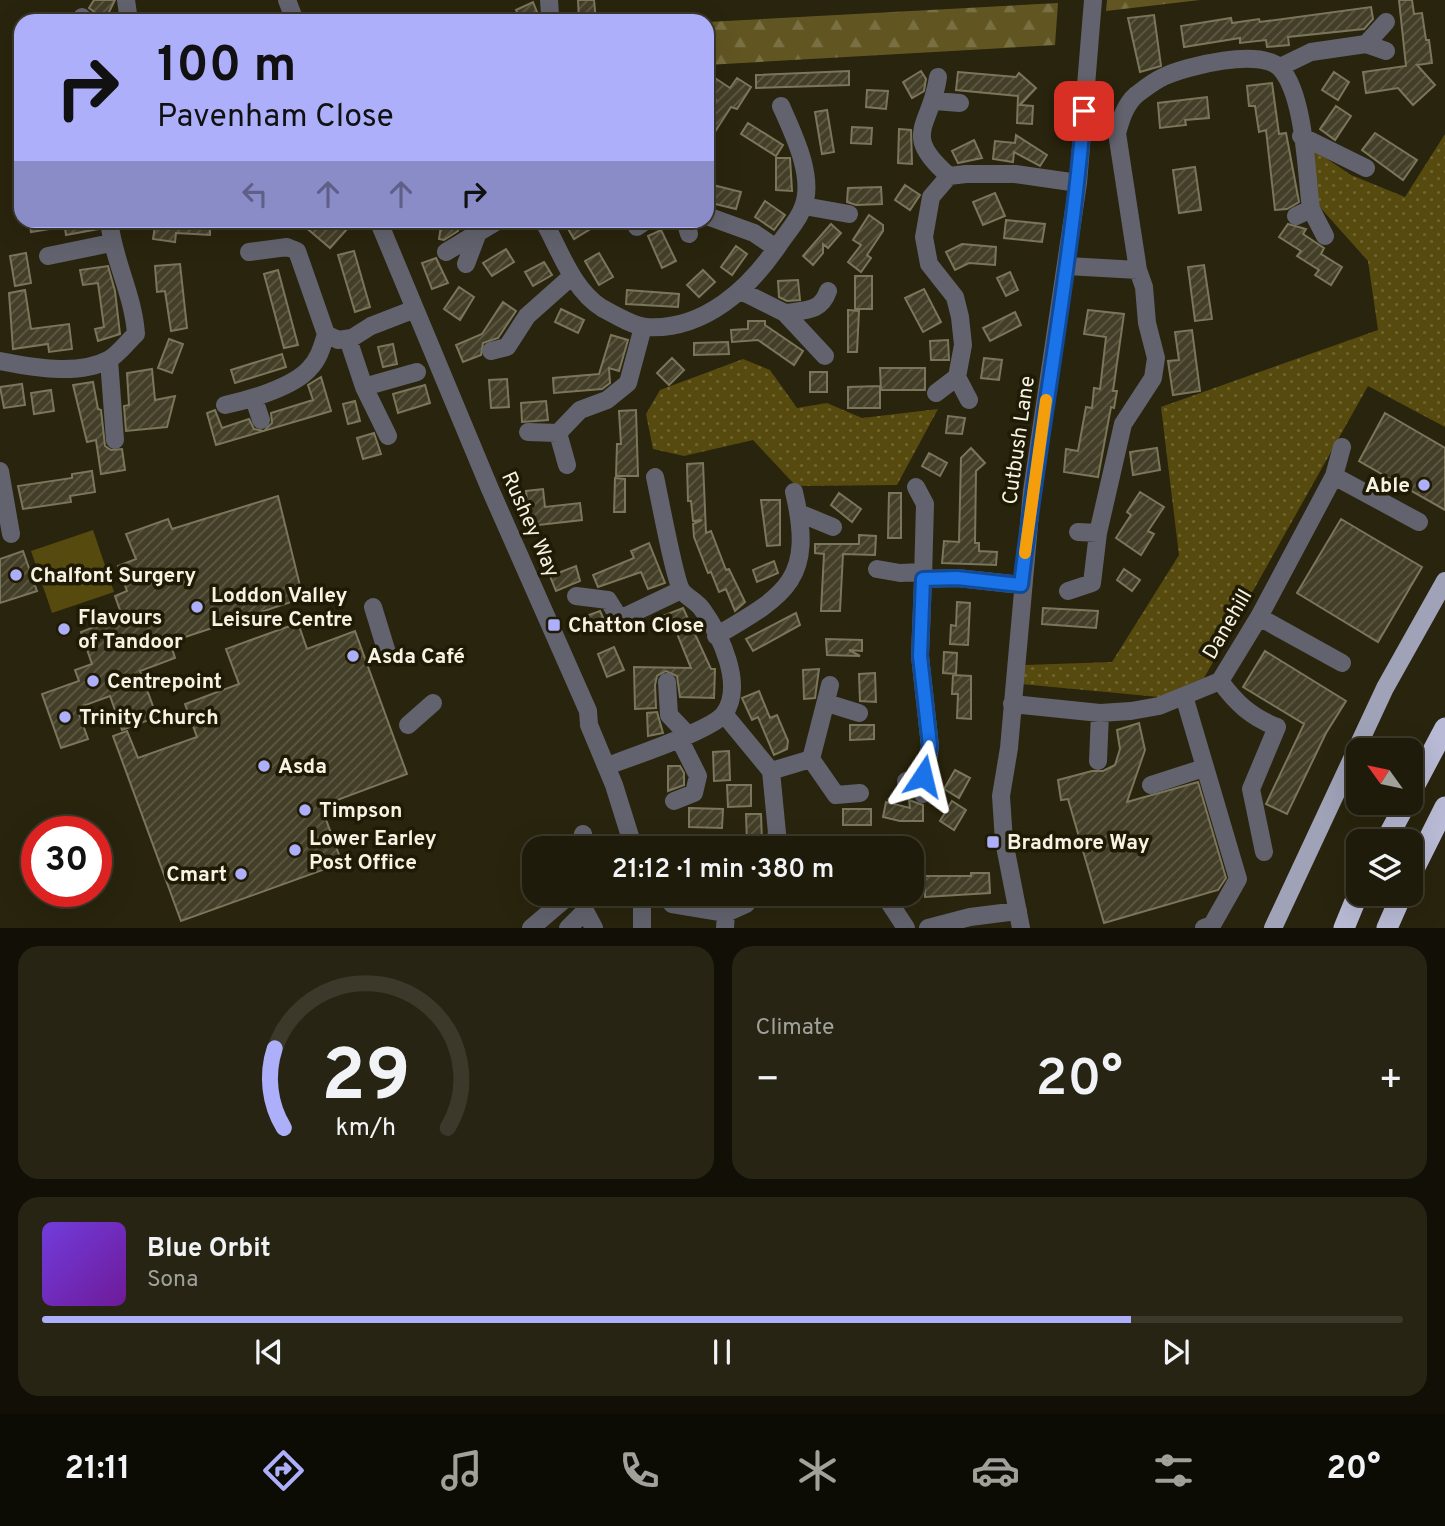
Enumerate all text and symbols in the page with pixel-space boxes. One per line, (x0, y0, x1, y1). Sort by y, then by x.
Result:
text: 100 m (157, 37, 296, 99)
icon: right (42, 42, 133, 133)
pin (1054, 81, 1114, 141)
icon: arrive (1065, 92, 1103, 130)
text: Pavenham Close (157, 98, 394, 138)
icon: left (236, 175, 274, 213)
icon: ahead (309, 175, 347, 213)
icon: ahead (382, 175, 420, 213)
icon: right (455, 175, 493, 213)
street label: Cutbush Lane (997, 374, 1042, 506)
street label: Rushey Way (494, 467, 565, 582)
place label: Able (1365, 473, 1410, 500)
marker: Able (1416, 477, 1432, 493)
place label: Chalfont Surgery (30, 563, 196, 590)
marker: Chalfont Surgery (8, 567, 24, 583)
place label: Loddon Valley Leisure Centre (211, 583, 353, 634)
street label: Danehill (1197, 585, 1259, 665)
marker: Loddon Valley Leisure Centre (189, 599, 205, 615)
place label: Flavours of Tandoor (78, 605, 183, 656)
place label: Chatton Close (568, 613, 704, 640)
marker: Chatton Close (546, 617, 562, 633)
marker: Flavours of Tandoor (56, 621, 72, 637)
place label: Asda Café (367, 644, 465, 671)
marker: Asda Café (345, 648, 361, 664)
place label: Centrepoint (107, 669, 222, 696)
marker: Centrepoint (85, 673, 101, 689)
place label: Trinity Church (79, 705, 219, 732)
marker: Trinity Church (57, 709, 73, 725)
north arrow (1346, 738, 1423, 816)
map controls (1346, 738, 1423, 906)
position arrow (886, 739, 960, 813)
place label: Asda (278, 754, 327, 781)
marker: Asda (256, 758, 272, 774)
place label: Timpson (319, 798, 402, 825)
marker: Timpson (297, 802, 313, 818)
speed limit sign: 30 (21, 816, 112, 907)
place label: Lower Earley Post Office (309, 826, 437, 877)
button: layers (1346, 829, 1423, 906)
place label: Bradmore Way (1007, 830, 1150, 857)
marker: Bradmore Way (985, 834, 1001, 850)
marker: Lower Earley Post Office (287, 842, 303, 858)
text: 21:12 · 1 min · 380 m (612, 854, 834, 887)
place label: Cmart (166, 862, 227, 889)
marker: Cmart (233, 866, 249, 882)
text: Climate (756, 1014, 834, 1043)
text: 29 (321, 1035, 410, 1127)
text: 20° (1036, 1048, 1123, 1114)
text: − (756, 1057, 780, 1106)
text: + (1378, 1057, 1403, 1106)
text: km/h (335, 1113, 396, 1145)
text: Blue Orbit (147, 1233, 271, 1266)
text: Sona (147, 1266, 198, 1295)
icon: previous (250, 1333, 288, 1371)
icon: pause (703, 1333, 741, 1371)
icon: next (1157, 1333, 1195, 1371)
icon: directions (259, 1446, 308, 1495)
icon: music (437, 1446, 486, 1495)
icon: phone (615, 1446, 664, 1495)
icon: climate (793, 1446, 842, 1495)
icon: car (971, 1446, 1020, 1495)
icon: filters (1149, 1446, 1198, 1495)
text: 21:11 (64, 1450, 130, 1490)
text: 20° (1327, 1450, 1380, 1490)

